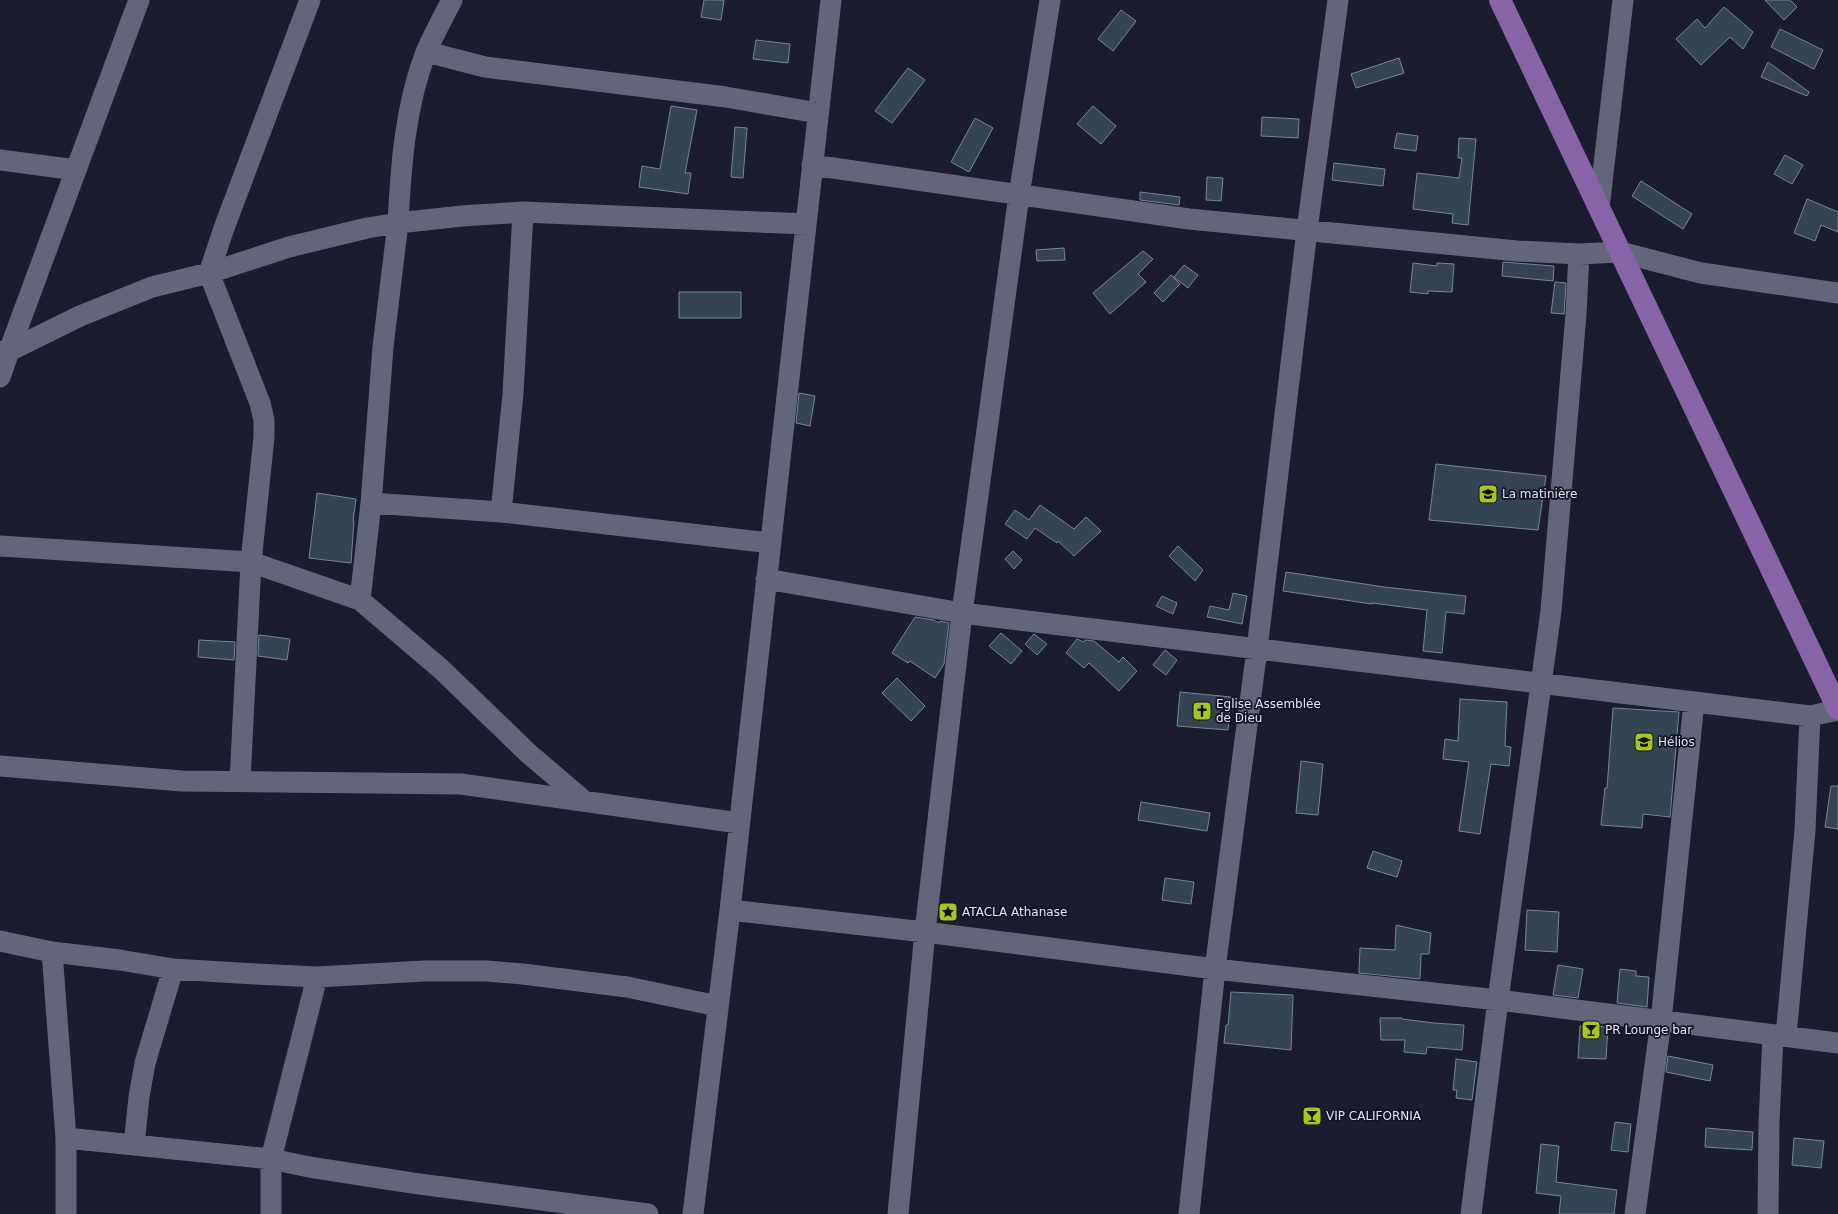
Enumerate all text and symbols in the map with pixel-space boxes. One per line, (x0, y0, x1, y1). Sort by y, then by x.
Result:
school or university icon: La matinière (1477, 483, 1499, 505)
place label: La matinière (1502, 487, 1577, 501)
place label: Eglise Assemblée de Dieu (1216, 697, 1321, 725)
church icon: Eglise Assemblée de Dieu (1191, 700, 1213, 722)
school or university icon: Hélios (1633, 731, 1655, 753)
place label: Hélios (1658, 735, 1695, 749)
place icon: ATACLA Athanase (937, 901, 959, 923)
place label: ATACLA Athanase (962, 905, 1067, 919)
bar icon: PR Lounge bar (1580, 1019, 1602, 1041)
place label: PR Lounge bar (1605, 1023, 1692, 1037)
bar icon: VIP CALIFORNIA (1301, 1105, 1323, 1127)
place label: VIP CALIFORNIA (1326, 1109, 1422, 1123)

